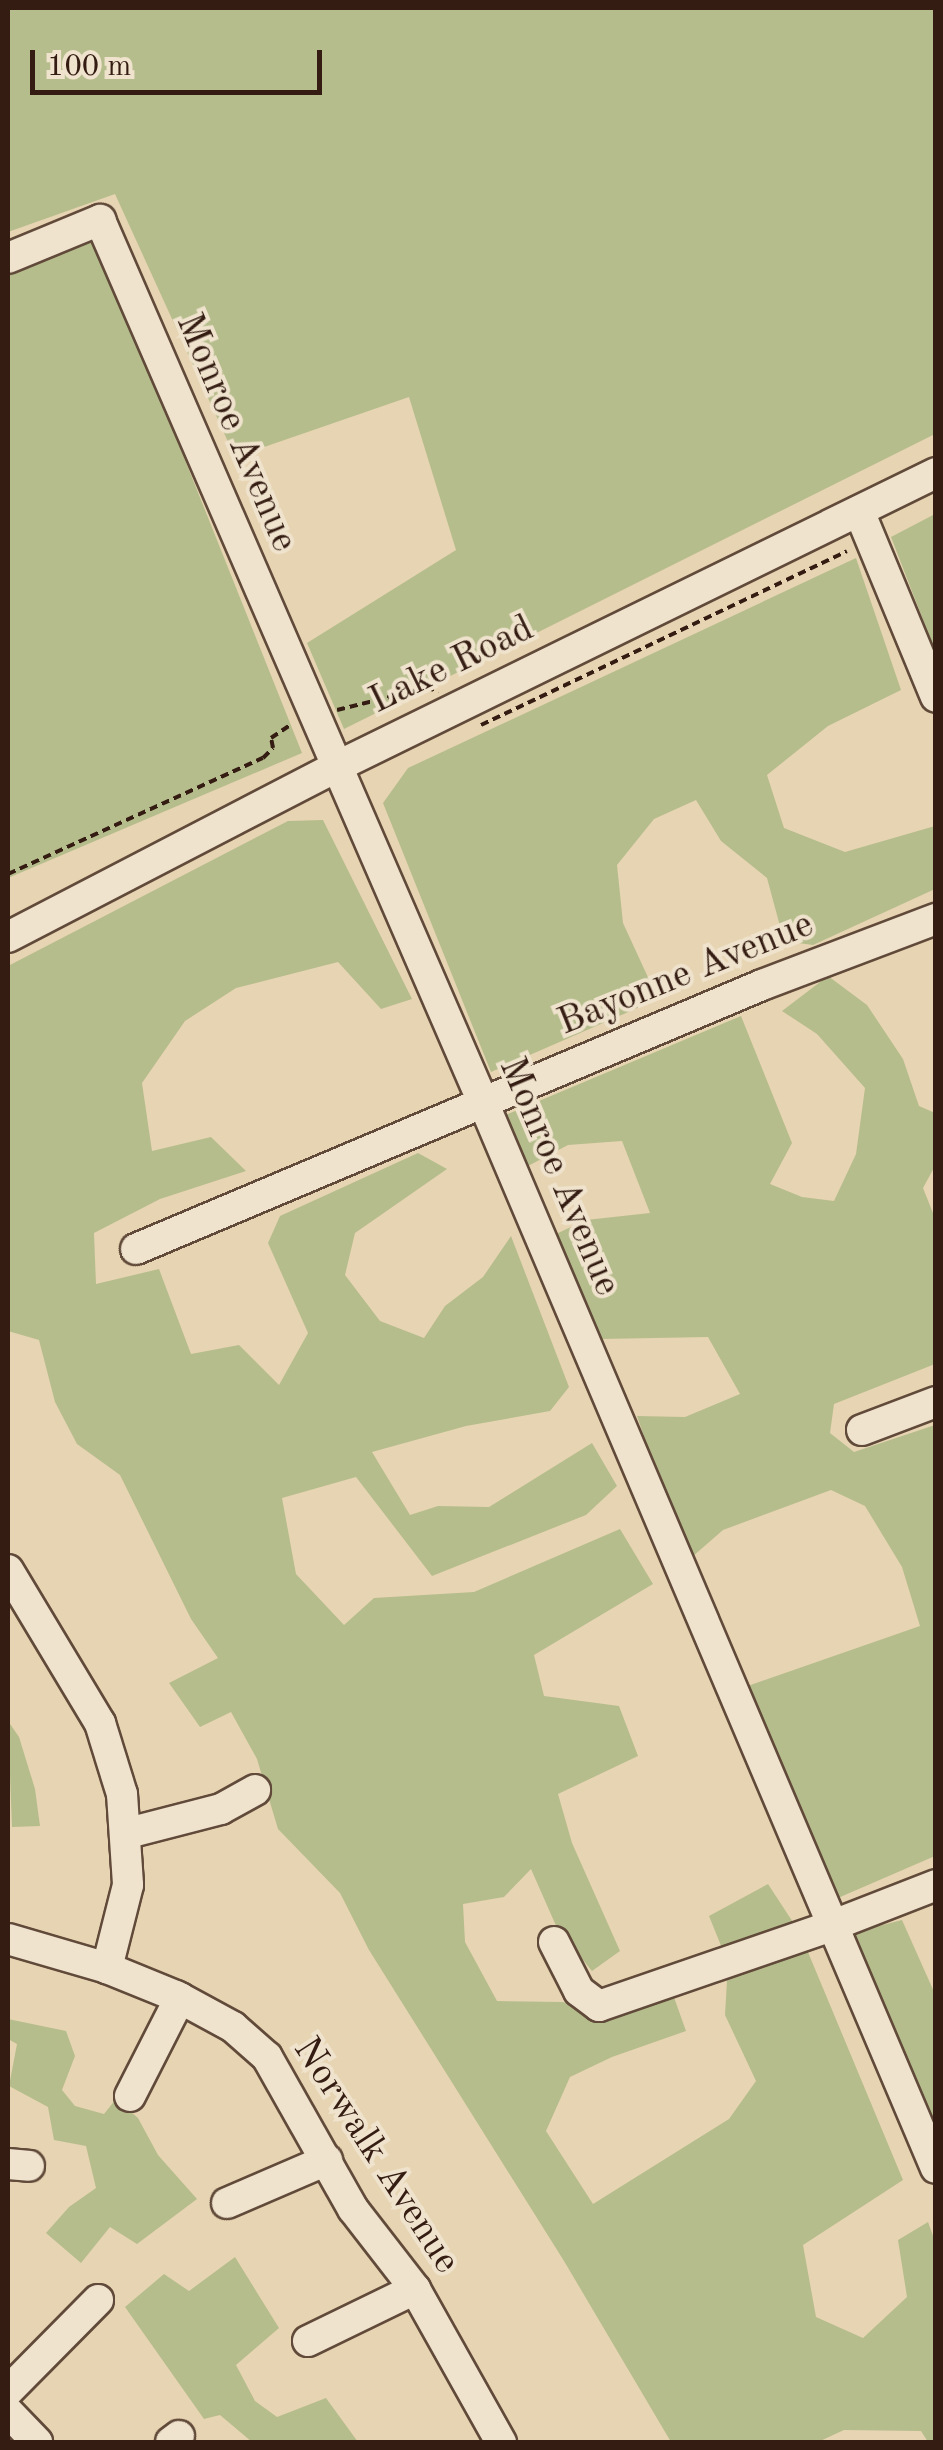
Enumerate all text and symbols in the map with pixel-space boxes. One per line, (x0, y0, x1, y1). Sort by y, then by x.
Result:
scale bar (35, 30, 328, 92)
text: 100 m (47, 52, 131, 82)
street label: Monroe Avenue (164, 307, 306, 559)
street label: Lake Road (363, 607, 541, 725)
street label: Bayonne Avenue (552, 903, 820, 1047)
street label: Monroe Avenue (487, 1051, 629, 1303)
street label: Norwalk Avenue (282, 2029, 468, 2283)

